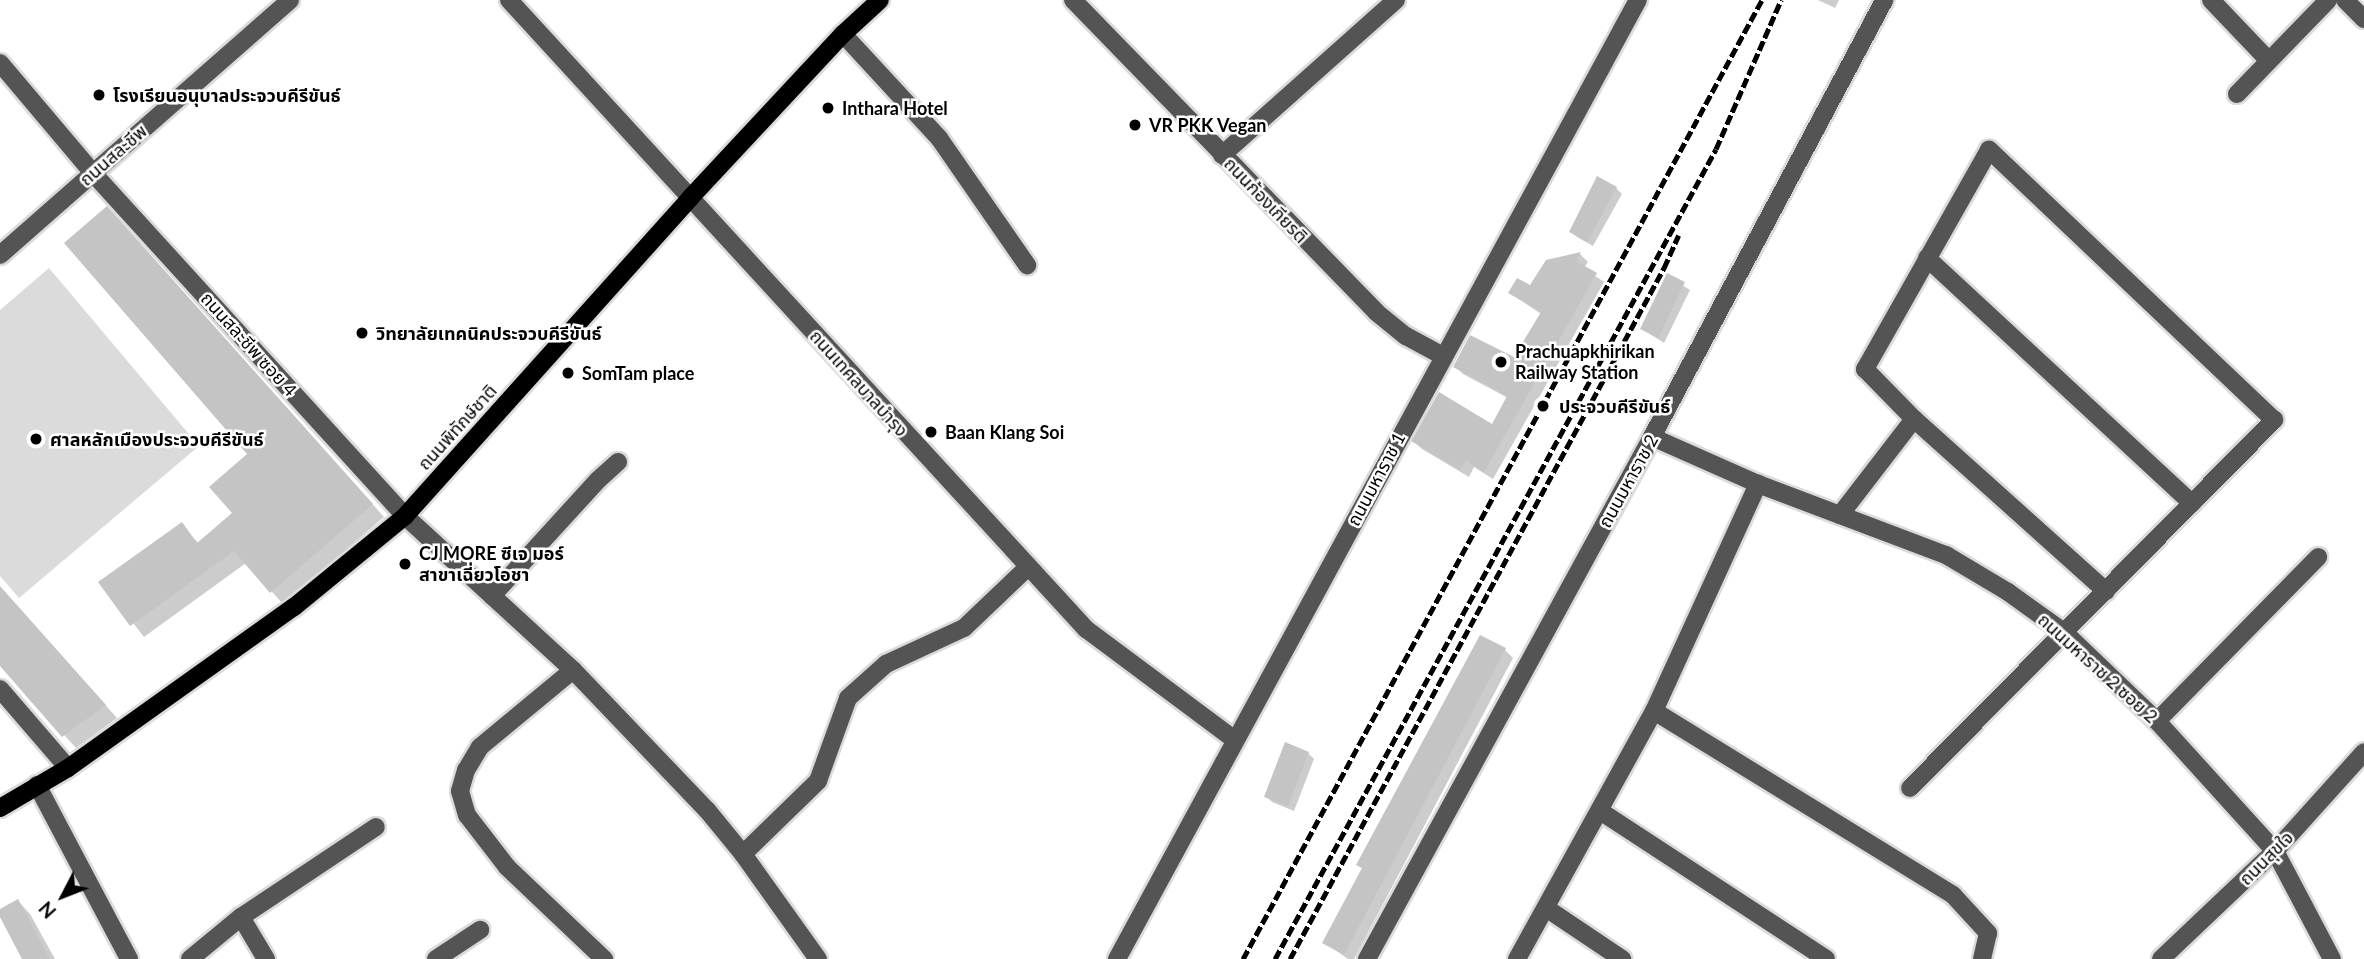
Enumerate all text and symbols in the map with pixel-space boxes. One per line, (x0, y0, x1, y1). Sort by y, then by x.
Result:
place label: โรงเรียนอนุบาลประจวบคีรีขันธ์ (113, 84, 341, 106)
marker: โรงเรียนอนุบาลประจวบคีรีขันธ์ (91, 87, 107, 103)
place label: Inthara Hotel (842, 97, 948, 119)
marker: Inthara Hotel (820, 100, 836, 116)
place label: VR PKK Vegan (1149, 114, 1267, 136)
marker: VR PKK Vegan (1127, 117, 1143, 133)
street label: ถนนสละชีพ (75, 120, 151, 190)
street label: ถนนก้องเกียรติ (1220, 153, 1312, 247)
street label: ถนนสละชีพ ซอย 4 (197, 287, 301, 401)
place label: วิทยาลัยเทคนิคประจวบคีรีขันธ์ (376, 322, 602, 344)
marker: วิทยาลัยเทคนิคประจวบคีรีขันธ์ (354, 325, 370, 341)
street label: ถนนเทศลบาลบำรุง (806, 325, 912, 441)
place label: Prachuapkhirikan Railway Station (1515, 341, 1655, 384)
marker: Prachuapkhirikan Railway Station (1493, 354, 1509, 370)
place label: SomTam place (582, 362, 694, 384)
marker: SomTam place (560, 365, 576, 381)
street label: ถนนพิทักษ์ชาติ (413, 380, 501, 474)
place label: ประจวบคีรีขันธ์ (1559, 395, 1670, 417)
marker: ประจวบคีรีขันธ์ (1533, 396, 1553, 416)
place label: Baan Klang Soi (945, 421, 1064, 443)
marker: Baan Klang Soi (923, 424, 939, 440)
place label: ศาลหลักเมืองประจวบคีรีขันธ์ (50, 428, 264, 450)
street label: ถนนมหาราช 1 (1342, 429, 1410, 529)
marker: ศาลหลักเมืองประจวบคีรีขันธ์ (28, 431, 44, 447)
street label: ถนนมหาราช 2 (1594, 431, 1662, 531)
place label: CJ MORE ซีเจ มอร์ สาขาเฉี่ยวโอชา (419, 543, 564, 586)
marker: CJ MORE ซีเจ มอร์ สาขาเฉี่ยวโอชา (397, 556, 413, 572)
street label: ถนนมหาราช 2 ซอย 2 (2034, 609, 2162, 727)
street label: ถนนสุขใจ (2235, 827, 2297, 889)
north arrow (28, 861, 98, 931)
text: N (34, 897, 60, 924)

